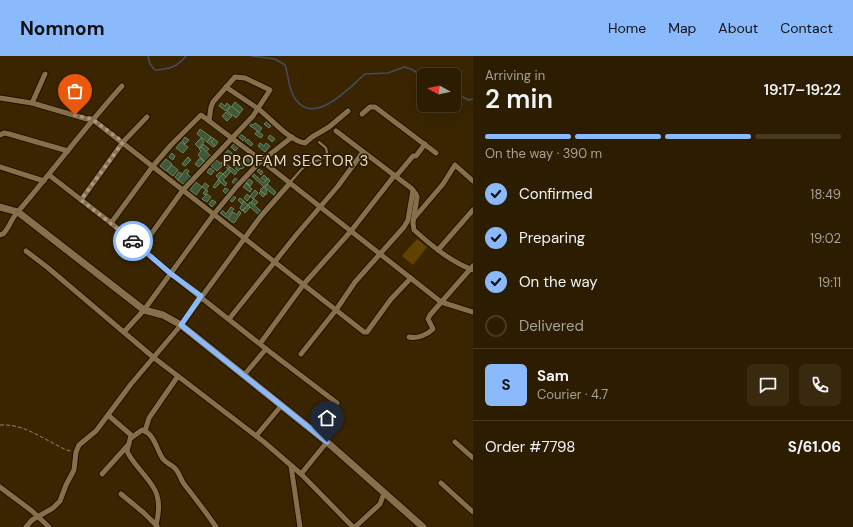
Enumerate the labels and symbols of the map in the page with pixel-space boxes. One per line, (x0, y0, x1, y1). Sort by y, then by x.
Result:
north arrow (417, 68, 461, 112)
pin (58, 74, 92, 115)
district label: PROFAM SECTOR 3 (223, 151, 369, 171)
courier (113, 221, 153, 261)
pin (310, 401, 344, 442)

